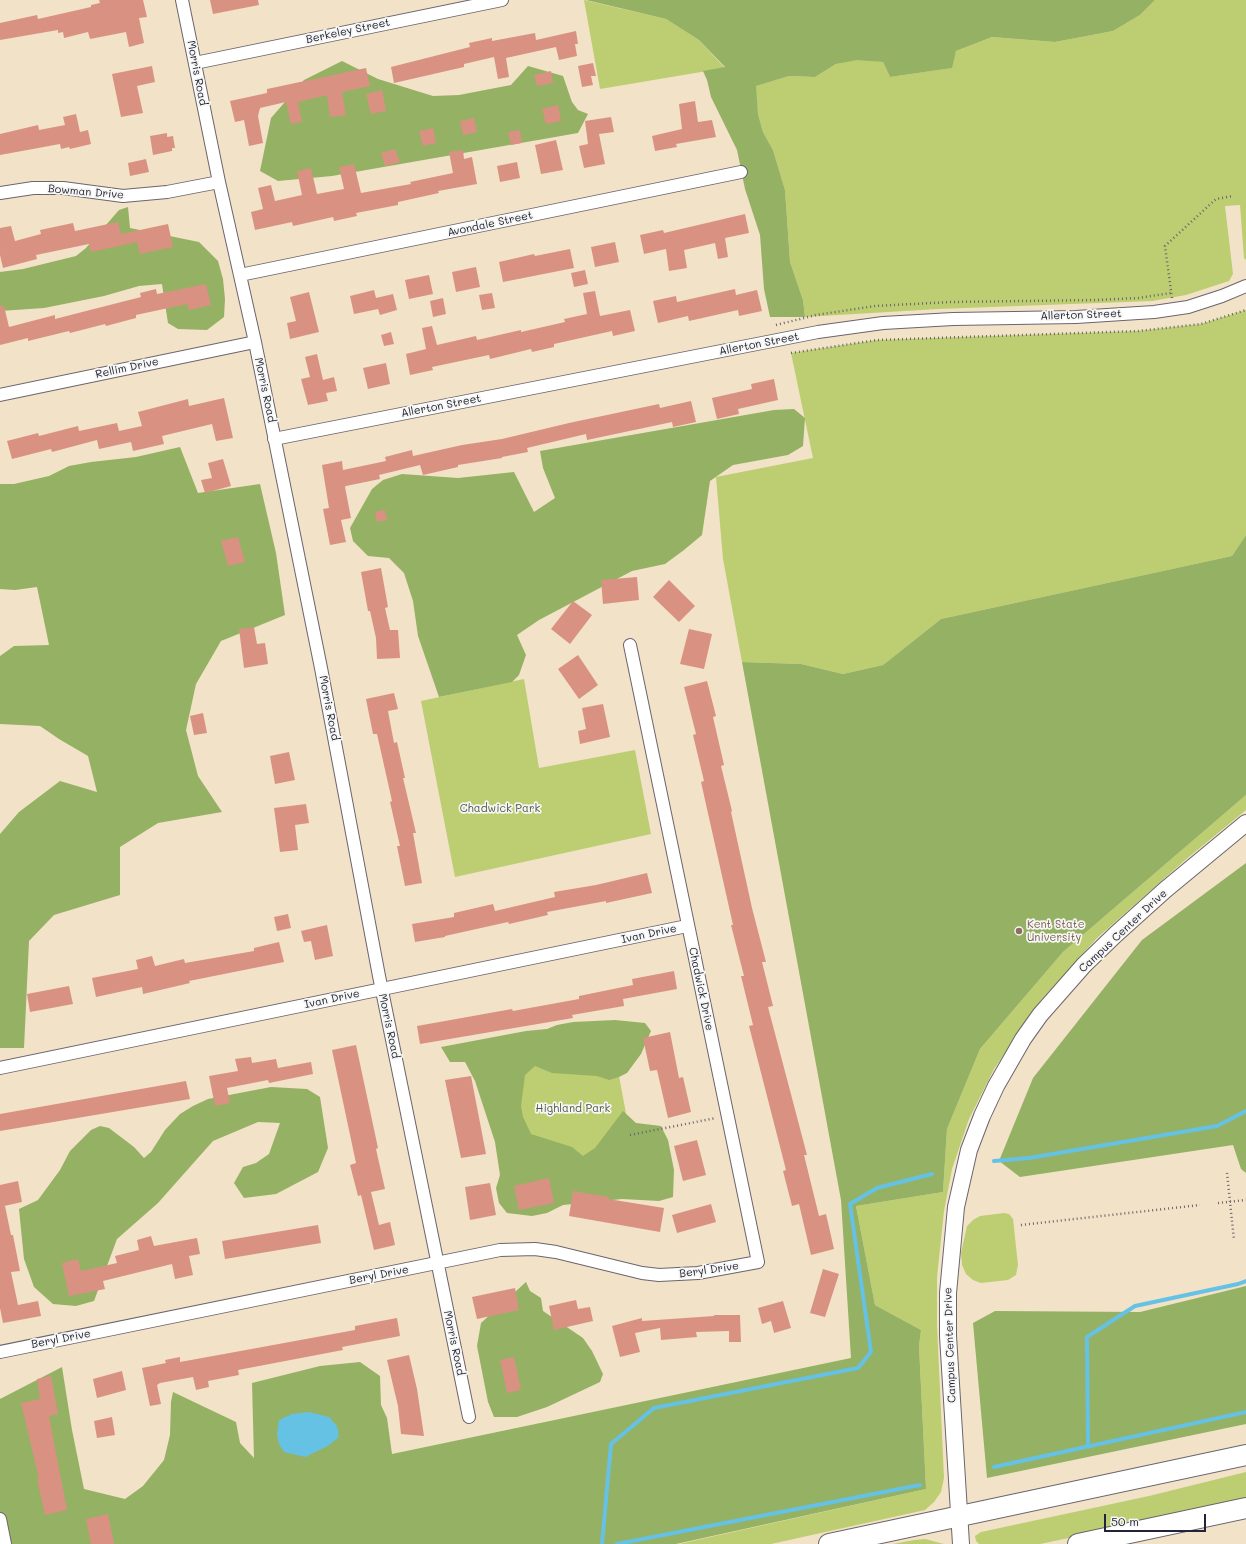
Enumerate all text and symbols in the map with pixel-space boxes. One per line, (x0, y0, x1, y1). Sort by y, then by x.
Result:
street label: Berkeley Street (305, 16, 391, 46)
street label: Morris Road (184, 39, 210, 107)
street label: Bowman Drive (47, 182, 125, 202)
street label: Avondale Street (446, 209, 534, 239)
street label: Allerton Street (1040, 307, 1122, 323)
street label: Allerton Street (718, 330, 800, 358)
street label: Rellim Drive (94, 355, 160, 381)
street label: Morris Road (252, 356, 278, 424)
street label: Allerton Street (400, 392, 482, 420)
street label: Morris Road (316, 674, 342, 742)
park label: Chadwick Park (460, 802, 540, 816)
street label: Campus Center Drive (1076, 887, 1170, 975)
place label: Kent State University (1027, 918, 1084, 944)
street label: Ivan Drive (620, 922, 678, 946)
marker: Kent State University (1014, 926, 1024, 936)
street label: Chadwick Drive (686, 946, 716, 1032)
street label: Ivan Drive (303, 987, 361, 1011)
street label: Morris Road (376, 992, 402, 1060)
park label: Highland Park (536, 1102, 610, 1116)
street label: Beryl Drive (678, 1259, 740, 1281)
street label: Beryl Drive (348, 1263, 410, 1287)
street label: Campus Center Drive (941, 1287, 959, 1403)
street label: Morris Road (441, 1309, 467, 1377)
street label: Beryl Drive (30, 1327, 92, 1351)
scale bar (1106, 1506, 1208, 1532)
text: 50 m (1111, 1513, 1139, 1529)

